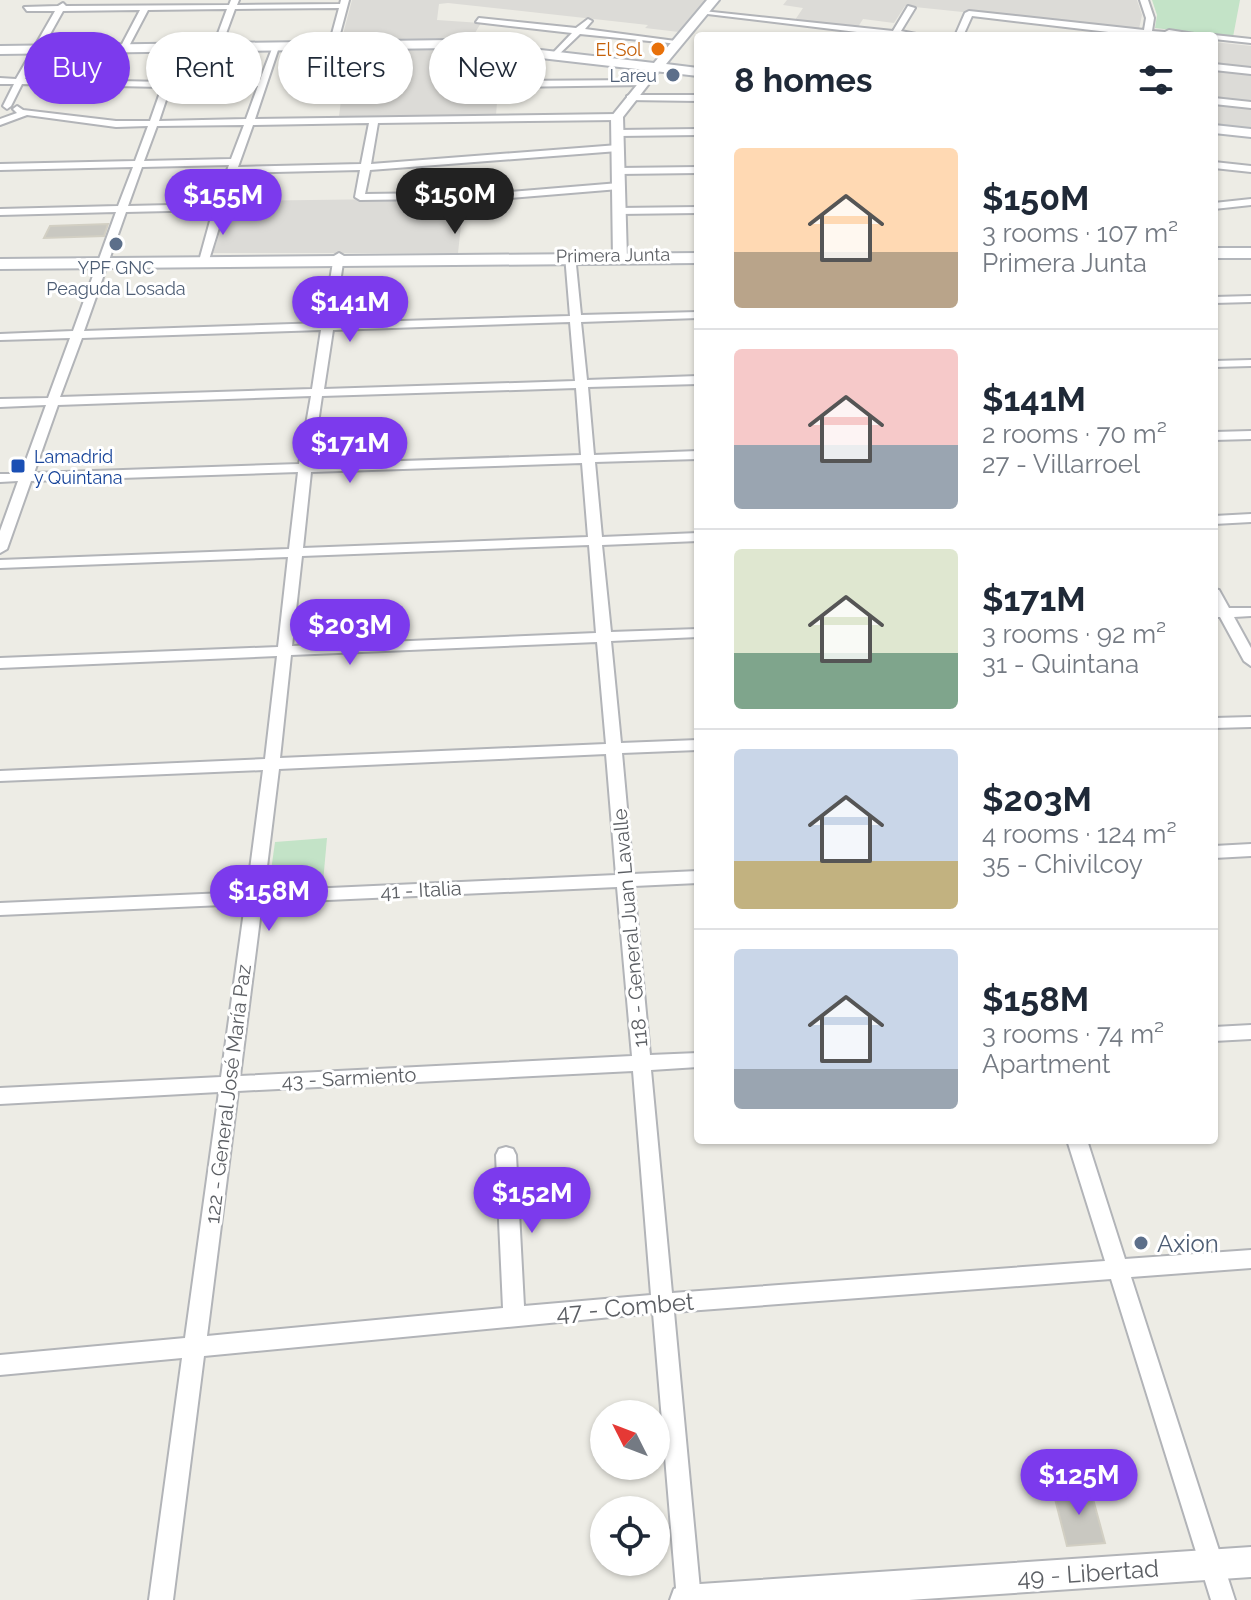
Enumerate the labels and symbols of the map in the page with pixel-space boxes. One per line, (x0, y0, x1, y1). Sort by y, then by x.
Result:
place label: El Sol (596, 39, 642, 60)
marker: El Sol (649, 40, 667, 58)
place label: Lareu (609, 65, 657, 86)
marker: Lareu (664, 66, 682, 84)
pin: $150M (399, 168, 511, 236)
pin: $155M (167, 169, 279, 237)
marker: YPF GNC Peaguda Losada (107, 235, 125, 253)
street label: Primera Junta (556, 244, 670, 266)
place label: YPF GNC Peaguda Losada (46, 257, 186, 299)
pin: $141M (294, 276, 406, 344)
pin: $171M (294, 417, 406, 485)
place label: Lamadrid y Quintana (34, 446, 123, 488)
marker: Lamadrid y Quintana (9, 457, 27, 475)
pin: $203M (294, 599, 406, 667)
street label: 118 - General Juan Lavalle (608, 807, 652, 1048)
pin: $158M (213, 865, 325, 933)
street label: 41 - Italia (380, 876, 462, 904)
street label: 122 - General José María Paz (200, 963, 256, 1225)
street label: 43 - Sarmiento (281, 1062, 417, 1094)
pin: $152M (476, 1167, 588, 1235)
place label: Axion (1157, 1229, 1219, 1258)
marker: Axion (1132, 1234, 1150, 1252)
street label: 47 - Combet (555, 1287, 695, 1327)
north arrow (590, 1400, 670, 1480)
pin: $125M (1023, 1449, 1135, 1517)
street label: 49 - Libertad (1016, 1554, 1160, 1592)

